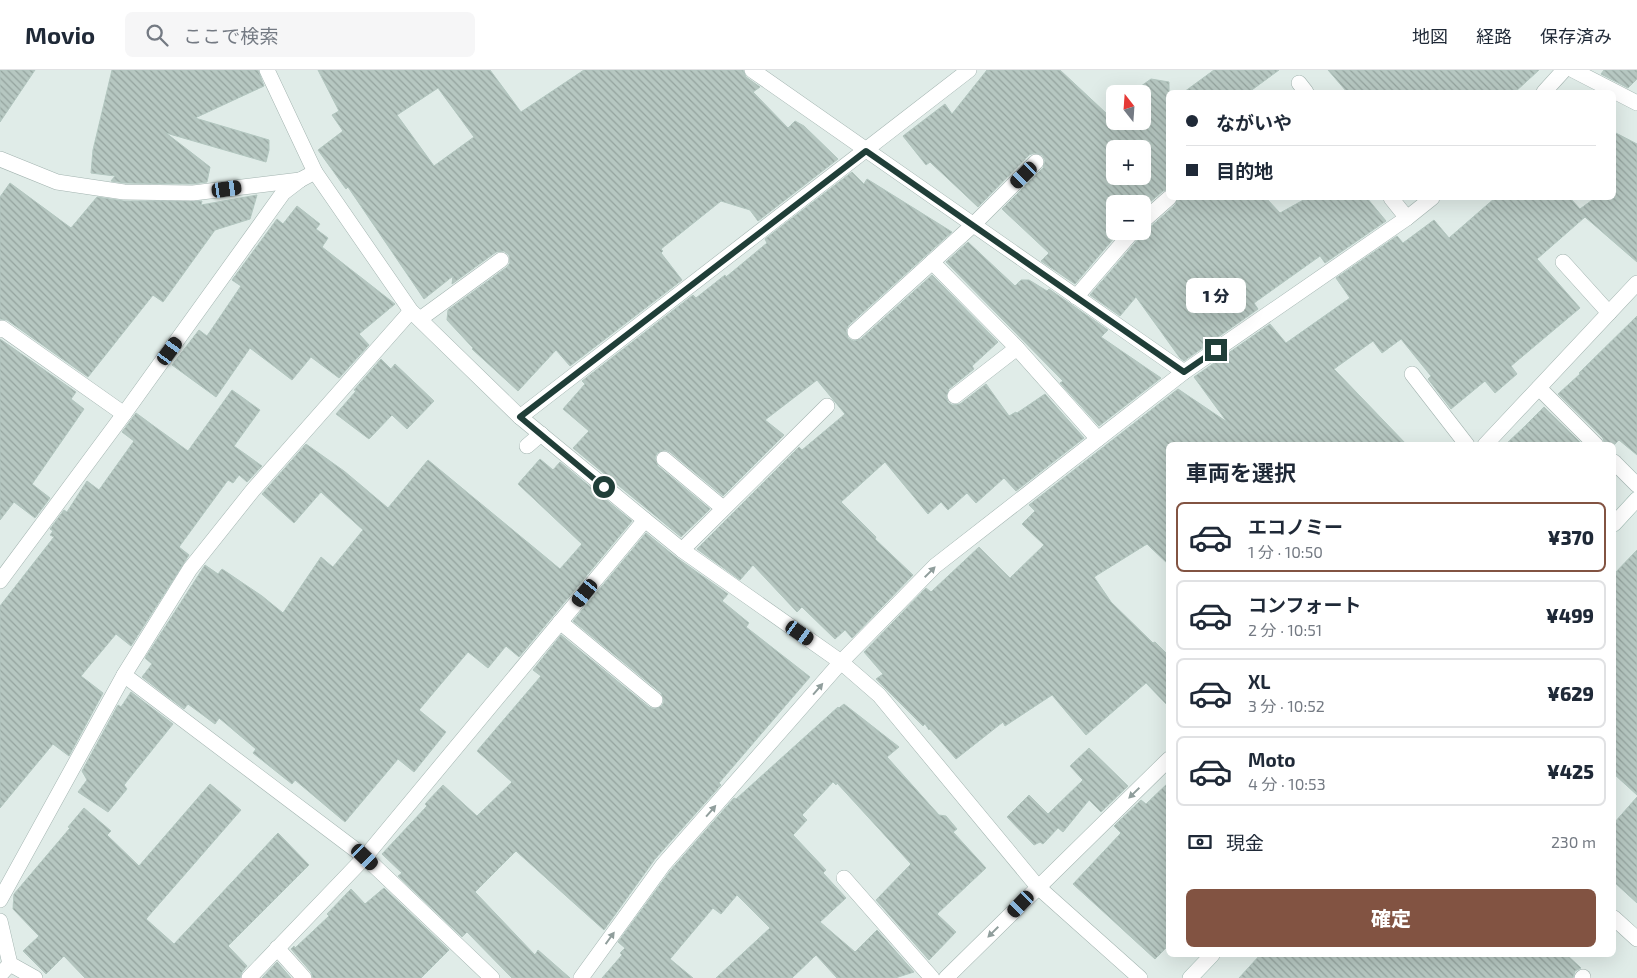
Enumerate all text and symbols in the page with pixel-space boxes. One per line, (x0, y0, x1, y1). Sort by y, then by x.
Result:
search box (125, 12, 475, 57)
text: Movio (25, 20, 95, 49)
icon: search (143, 21, 171, 49)
text: ここで検索 (183, 24, 278, 47)
text: 地図 (1412, 25, 1448, 47)
text: 経路 (1476, 25, 1512, 47)
text: 保存済み (1540, 25, 1612, 47)
north arrow (1106, 85, 1151, 130)
map controls (1106, 85, 1151, 240)
text: ながいや (1216, 111, 1292, 134)
button: + (1106, 140, 1151, 185)
car (1008, 159, 1039, 191)
text: 目的地 (1216, 159, 1273, 182)
car (211, 179, 242, 199)
button: − (1106, 195, 1151, 240)
callout: 1 分 (1186, 278, 1246, 312)
text: 1 分 (1203, 286, 1229, 305)
car (155, 334, 184, 368)
route end (1205, 339, 1227, 361)
text: 車両を選択 (1186, 459, 1296, 485)
route start (593, 476, 615, 498)
icon: car (1188, 515, 1233, 560)
text: エコノミー (1248, 515, 1343, 538)
text: ¥370 (1548, 526, 1594, 549)
text: 1 分 · 10:50 (1248, 542, 1323, 561)
one-way arrow (924, 566, 936, 578)
car (569, 577, 600, 609)
icon: car (1188, 593, 1233, 638)
text: コンフォート (1248, 593, 1361, 616)
text: ¥499 (1546, 604, 1594, 627)
car (783, 618, 816, 648)
text: 2 分 · 10:51 (1248, 620, 1322, 639)
text: XL (1248, 670, 1270, 693)
icon: car (1188, 671, 1233, 716)
text: ¥629 (1547, 682, 1594, 705)
one-way arrow (812, 684, 824, 696)
text: 3 分 · 10:52 (1248, 696, 1325, 715)
text: Moto (1248, 748, 1296, 771)
icon: car (1188, 749, 1233, 794)
text: ¥425 (1547, 760, 1594, 783)
text: 4 分 · 10:53 (1248, 774, 1326, 793)
one-way arrow (1128, 787, 1140, 799)
one-way arrow (705, 805, 716, 818)
icon: cash (1186, 828, 1214, 856)
text: 現金 (1226, 831, 1264, 854)
text: 230 m (1551, 832, 1596, 851)
car (348, 841, 381, 873)
car (1005, 888, 1036, 920)
button: 確定 (1186, 889, 1596, 947)
one-way arrow (987, 926, 999, 938)
one-way arrow (604, 932, 615, 945)

